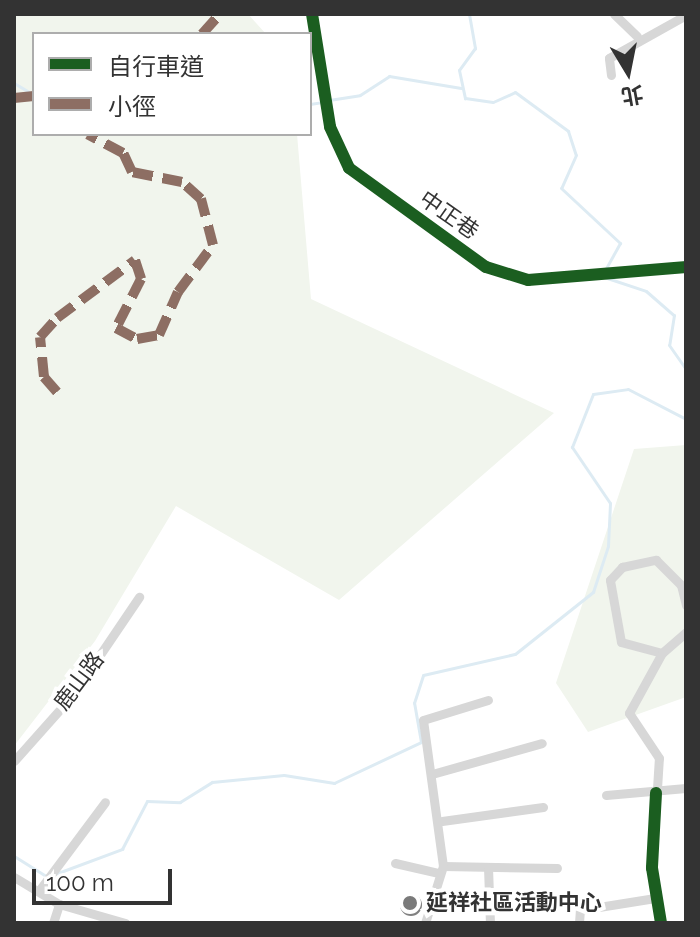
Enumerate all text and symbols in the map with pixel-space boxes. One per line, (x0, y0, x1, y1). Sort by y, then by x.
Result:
legend (32, 32, 312, 136)
north arrow (588, 32, 668, 112)
text: 自行車道 (108, 52, 204, 81)
text: 北 (619, 81, 645, 110)
text: 小徑 (108, 92, 156, 121)
street label: 中正巷 (414, 185, 484, 245)
street label: 鹿山路 (49, 647, 109, 715)
scale bar (36, 853, 176, 903)
text: 100 m (46, 868, 114, 897)
place label: 延祥社區活動中心 (426, 890, 602, 916)
marker: 延祥社區活動中心 (401, 894, 419, 912)

